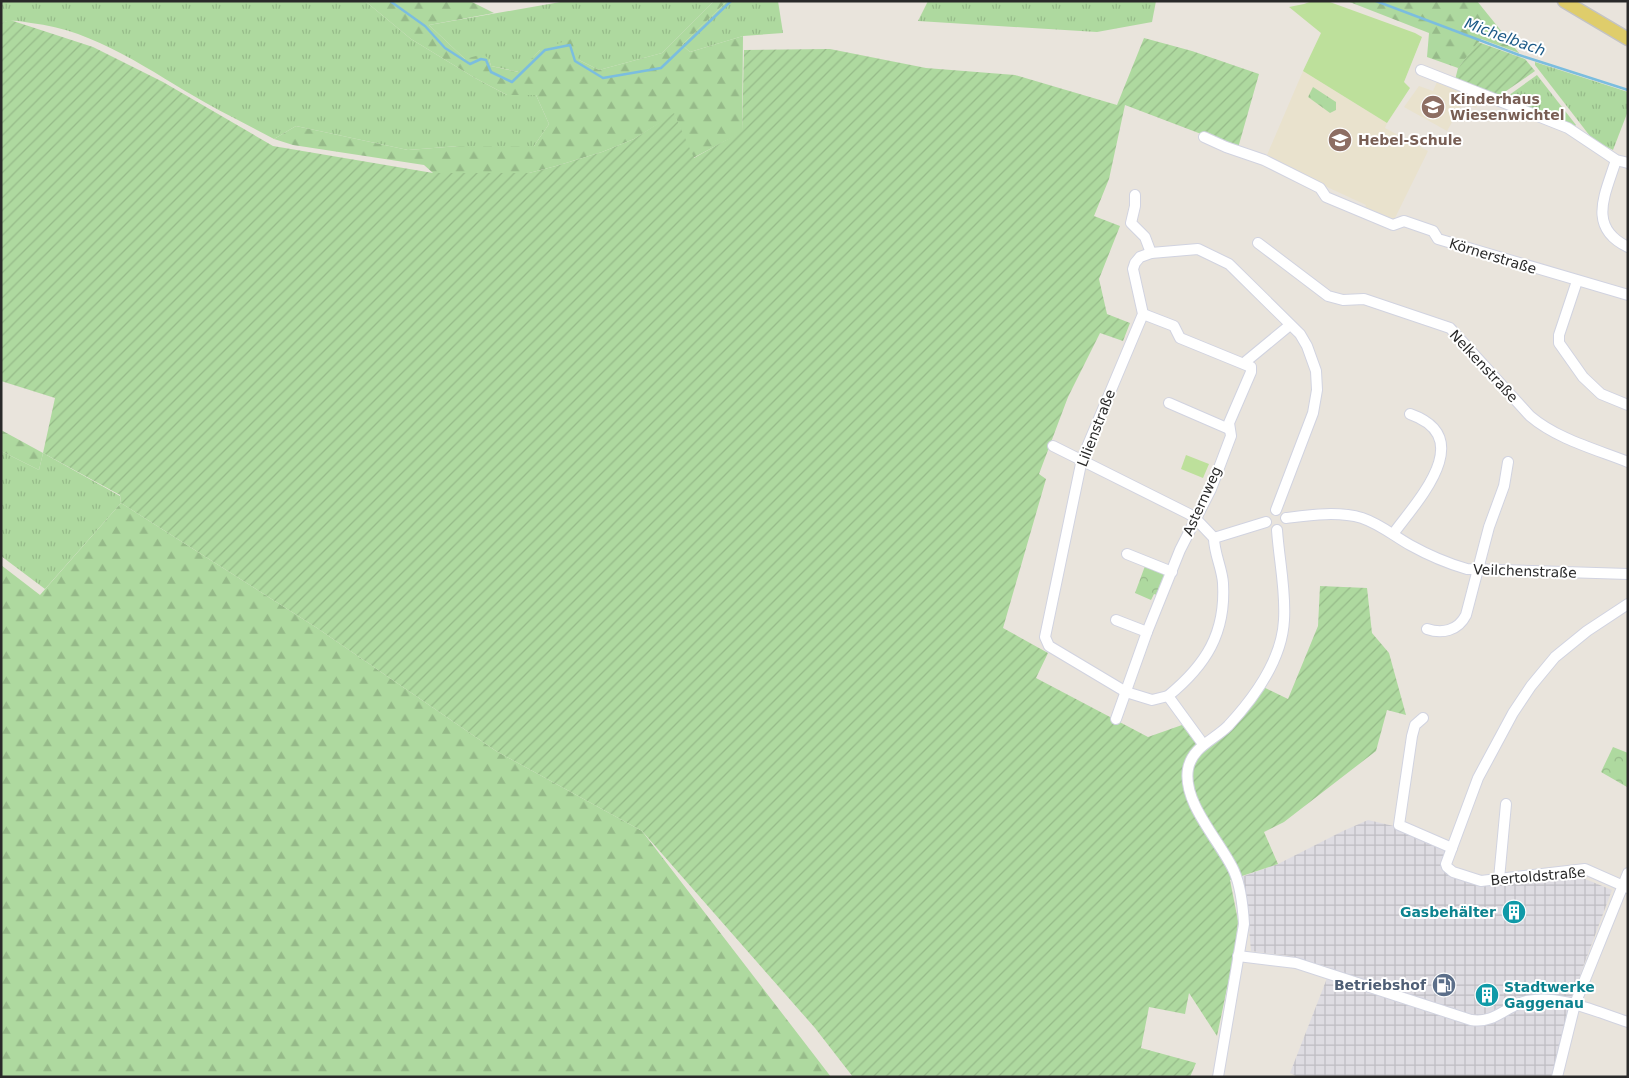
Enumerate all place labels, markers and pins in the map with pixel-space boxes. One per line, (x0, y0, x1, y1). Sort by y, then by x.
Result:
place label: Kinderhaus Wiesenwichtel (1450, 91, 1565, 123)
school or university icon: Kinderhaus Wiesenwichtel (1420, 94, 1446, 120)
school or university icon: Hebel-Schule (1327, 127, 1353, 153)
place label: Hebel-Schule (1358, 132, 1462, 148)
building icon: Gasbehälter (1501, 899, 1527, 925)
place label: Gasbehälter (1400, 904, 1496, 920)
fuel station icon: Betriebshof (1431, 972, 1457, 998)
place label: Betriebshof (1334, 977, 1427, 993)
place label: Stadtwerke Gaggenau (1504, 979, 1595, 1011)
building icon: Stadtwerke Gaggenau (1474, 982, 1500, 1008)

